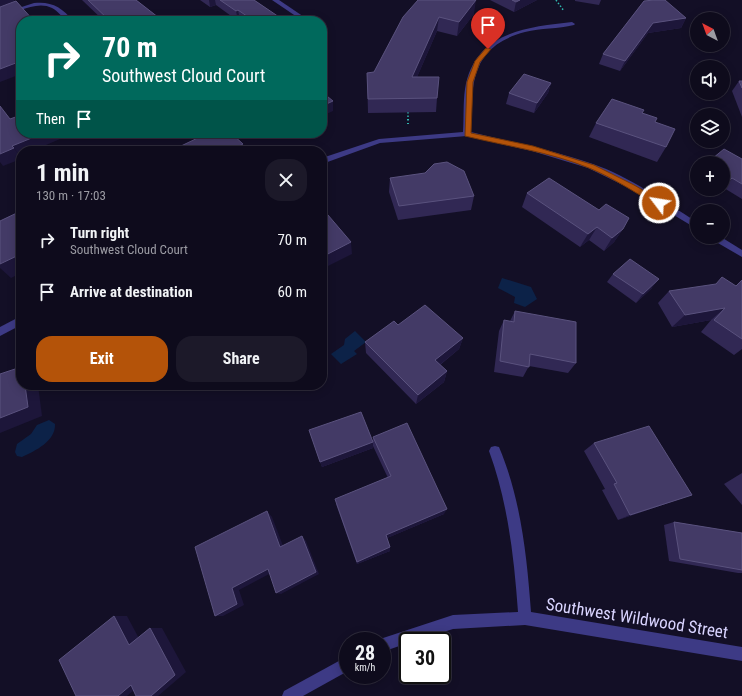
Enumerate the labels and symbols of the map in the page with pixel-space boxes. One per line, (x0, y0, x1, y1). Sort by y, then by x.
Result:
pin (471, 8, 505, 49)
north arrow (690, 12, 730, 52)
position arrow (638, 182, 680, 224)
street label: Southwest Wildwood Street (545, 594, 729, 642)
speed limit sign: 30 (399, 632, 451, 684)

